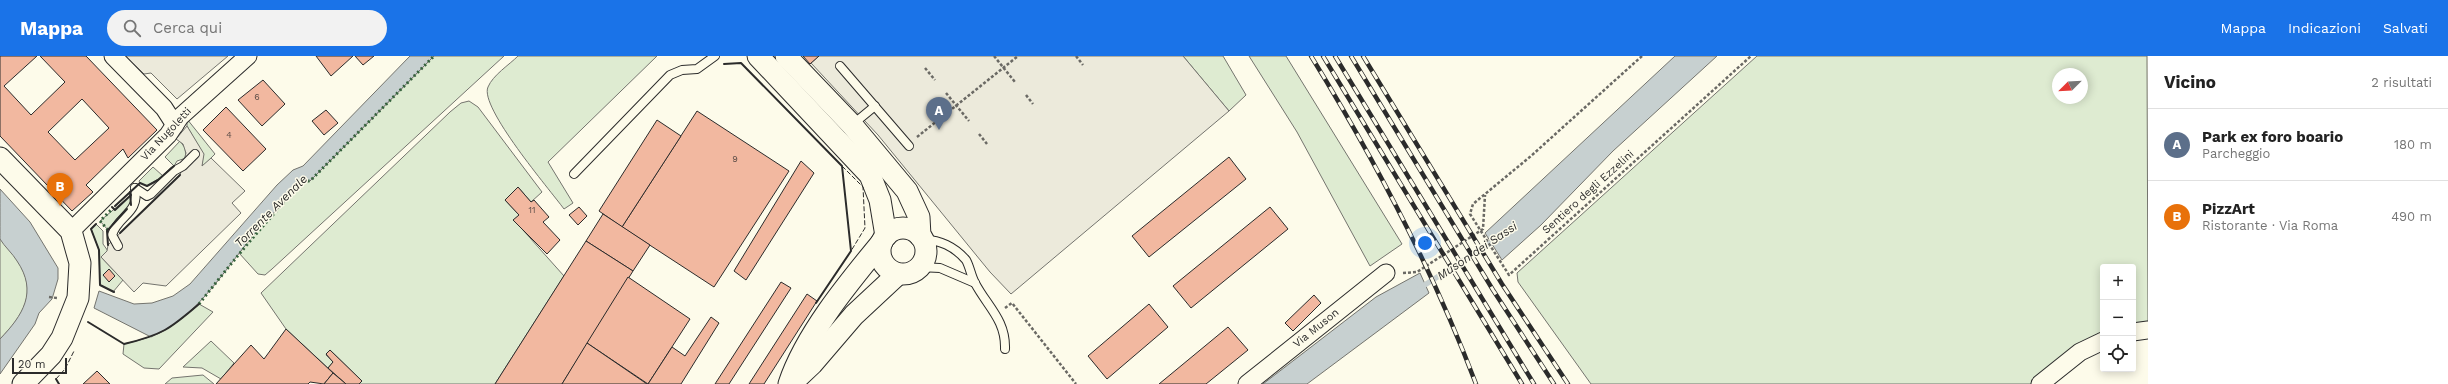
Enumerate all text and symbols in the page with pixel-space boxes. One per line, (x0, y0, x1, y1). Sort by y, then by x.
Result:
search box (107, 10, 387, 46)
text: Mappa (20, 17, 83, 40)
icon: search (121, 17, 143, 39)
text: Cerca qui (153, 19, 222, 37)
text: Mappa (2221, 20, 2266, 36)
text: Indicazioni (2288, 20, 2361, 36)
text: Salvati (2383, 20, 2428, 36)
north arrow (2052, 68, 2088, 104)
text: Vicino (2164, 72, 2216, 92)
text: 2 risultati (2371, 75, 2432, 90)
house number: 6 (254, 92, 260, 102)
pin: A (926, 97, 952, 130)
street label: Via Nugoletti (138, 105, 194, 163)
text: Park ex foro boario (2202, 128, 2343, 146)
house number: 4 (226, 130, 232, 140)
text: A (2173, 137, 2181, 152)
text: 180 m (2394, 137, 2432, 152)
text: Parcheggio (2202, 146, 2270, 161)
street label: Sentiero degli Ezzelini (1539, 147, 1637, 237)
house number: 9 (732, 154, 738, 164)
water label: Torrente Avenale (232, 172, 310, 250)
pin: B (47, 173, 73, 206)
text: PizzArt (2202, 200, 2255, 218)
house number: 11 (528, 205, 536, 215)
text: B (2173, 209, 2181, 224)
text: 490 m (2391, 209, 2432, 224)
text: Ristorante · Via Roma (2202, 218, 2338, 233)
water label: Muson dei Sassi (1434, 219, 1520, 283)
your location (1415, 233, 1435, 253)
map controls (2100, 264, 2136, 372)
button: + (2100, 264, 2136, 300)
button: − (2100, 300, 2136, 336)
street label: Via Muson (1291, 306, 1341, 350)
button: locate (2100, 336, 2136, 372)
scale bar (12, 356, 67, 375)
text: 20 m (18, 358, 46, 371)

